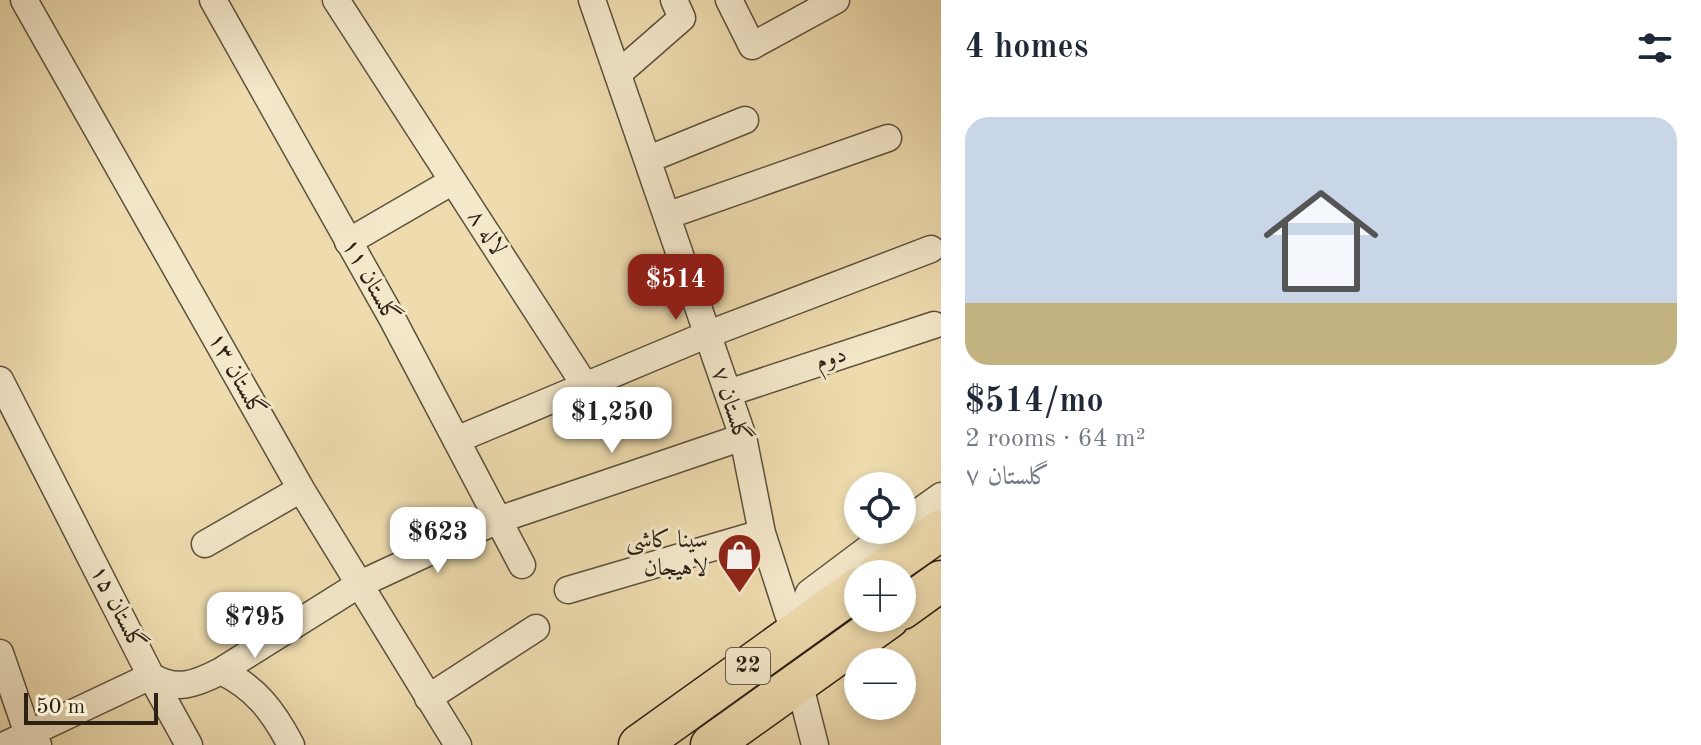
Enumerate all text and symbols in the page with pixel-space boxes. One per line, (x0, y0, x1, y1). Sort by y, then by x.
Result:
icon: filters (1633, 26, 1677, 70)
text: 4 homes (965, 31, 1088, 65)
icon: home (1249, 169, 1393, 313)
street label: لاله ۸ (463, 206, 509, 260)
street label: گلستان ۱۱ (337, 232, 407, 327)
pin: $514 (629, 254, 723, 322)
text: $514 (646, 267, 706, 293)
street label: گلستان ۱۳ (203, 326, 273, 421)
street label: دوم (812, 343, 852, 382)
street label: گلستان ۷ (707, 363, 758, 446)
text: $514/mo (965, 385, 1104, 419)
pin: $1,250 (547, 387, 677, 455)
text: $1,250 (571, 400, 653, 426)
text: 2 rooms · 64 m² (965, 426, 1146, 452)
text: گلستان ۷ (965, 464, 1050, 490)
map controls (844, 472, 916, 720)
button: locate (844, 472, 916, 544)
pin: $623 (391, 507, 485, 575)
text: $623 (408, 520, 468, 546)
place label: سینا کاشی لاهیجان (626, 528, 708, 581)
shop icon: سینا کاشی لاهیجان (715, 531, 763, 594)
street label: گلستان ۱۵ (85, 559, 153, 655)
button: + (844, 560, 916, 632)
pin: $795 (208, 592, 302, 660)
text: $795 (225, 605, 285, 631)
road number: 22 (726, 648, 770, 684)
button: − (844, 648, 916, 720)
scale bar (24, 689, 158, 725)
text: 50 m (36, 696, 85, 718)

